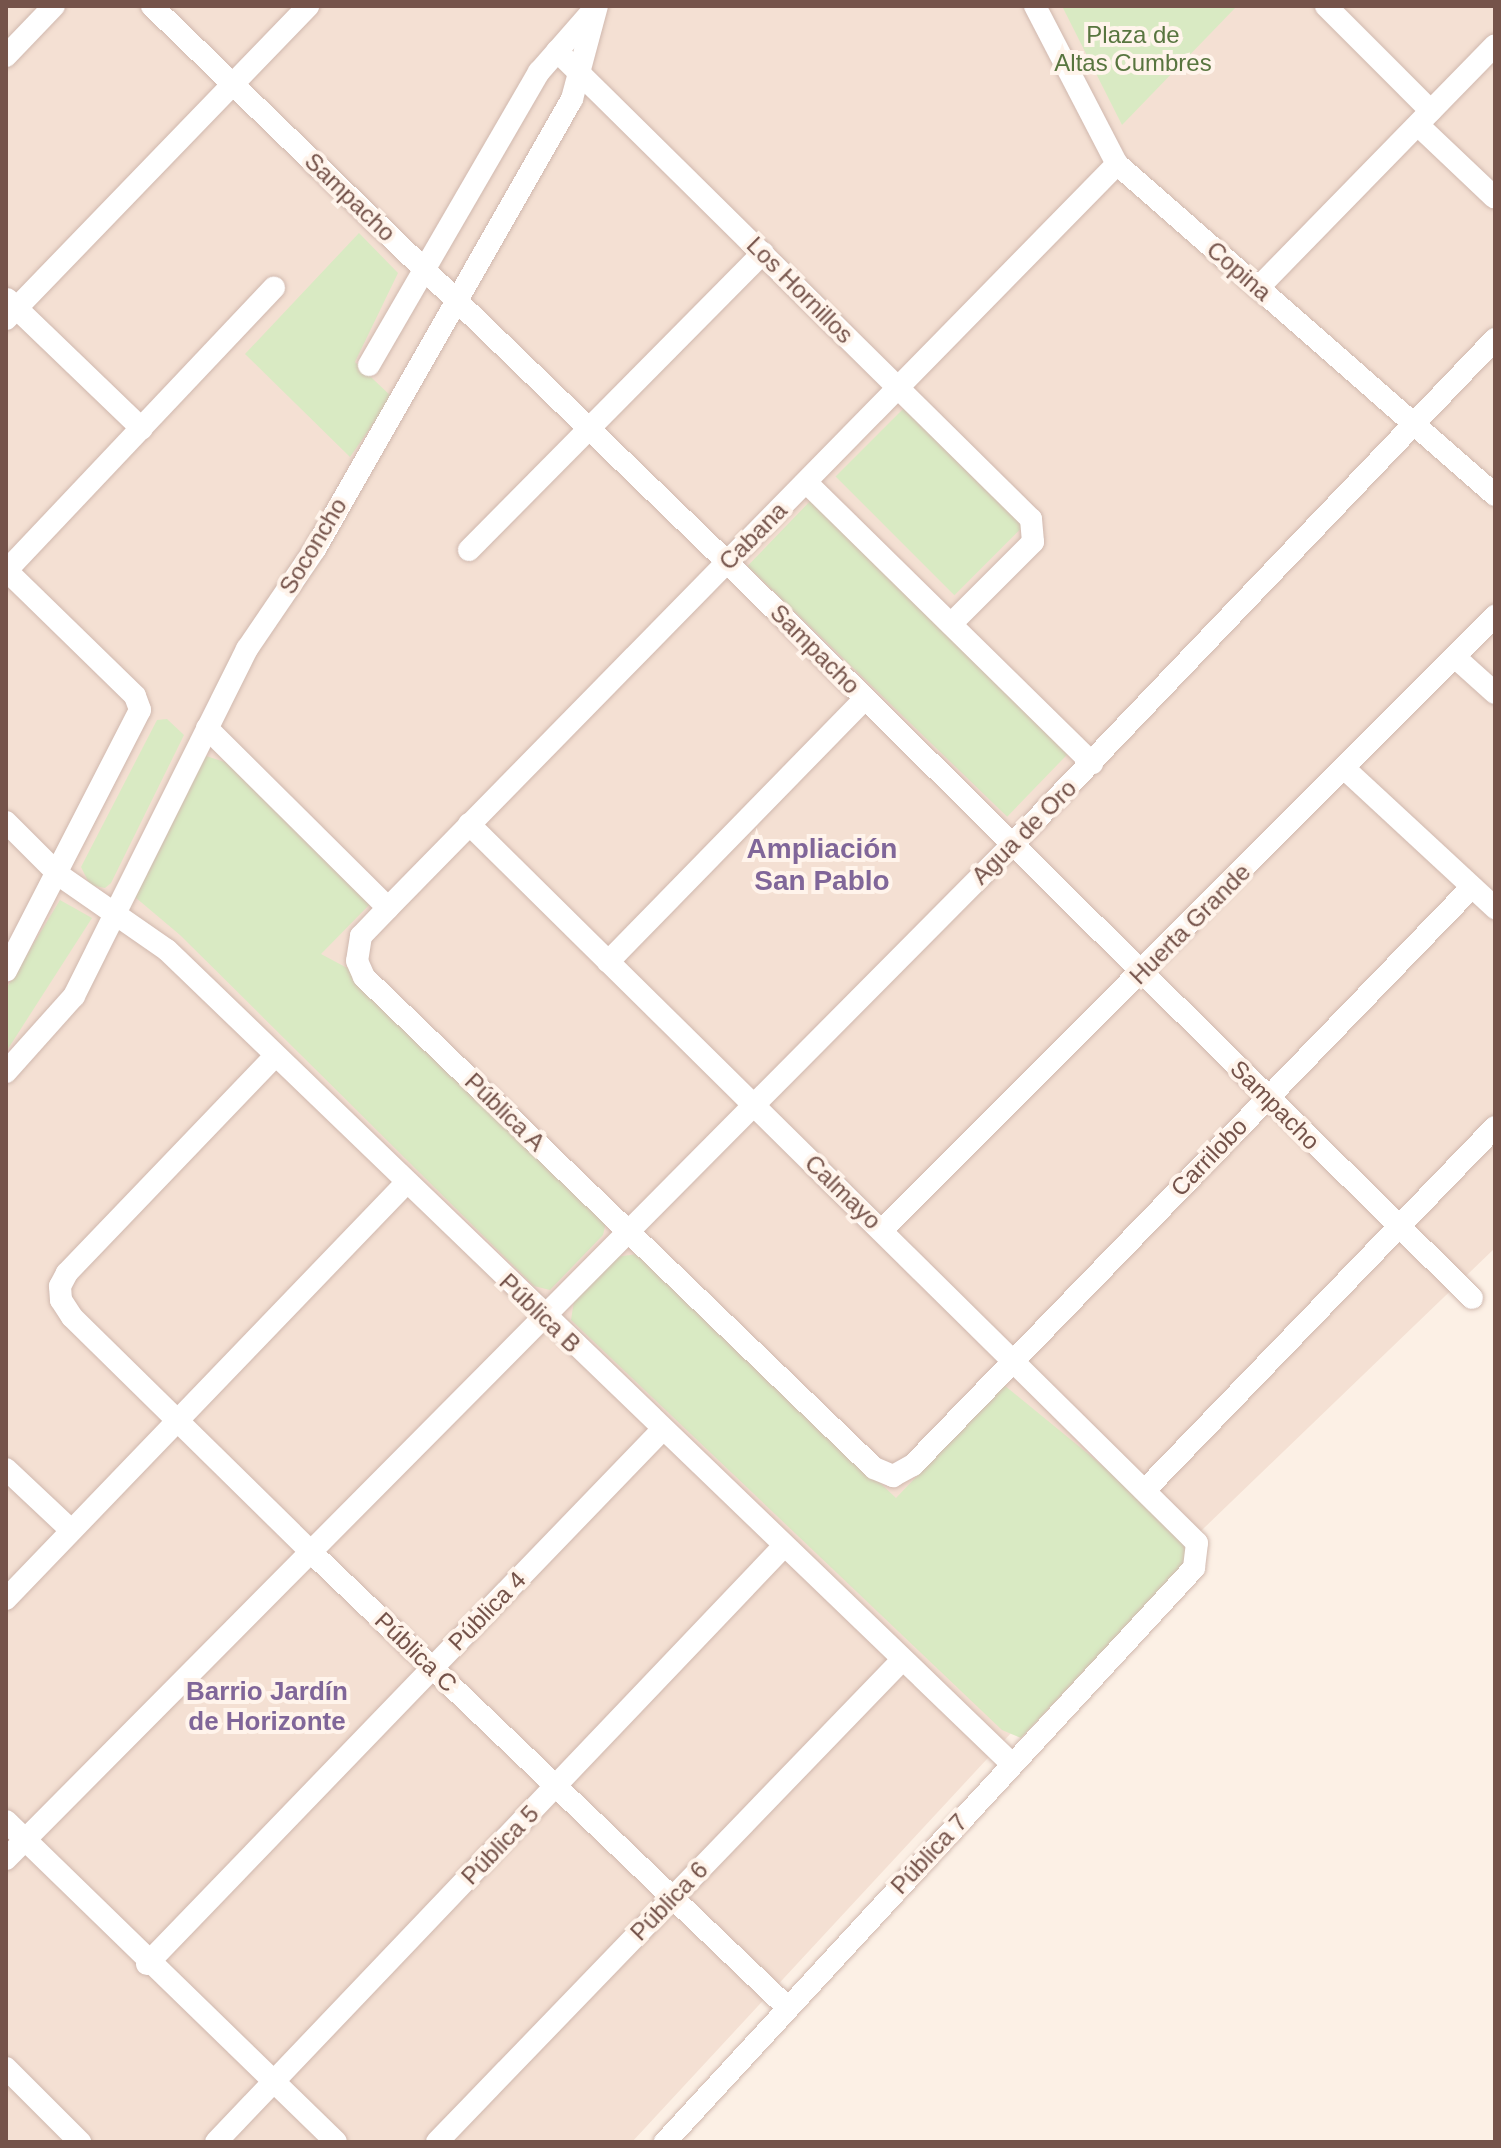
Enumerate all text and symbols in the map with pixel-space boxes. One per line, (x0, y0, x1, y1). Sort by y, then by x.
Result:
park label: Plaza de Altas Cumbres (1054, 21, 1212, 77)
street label: Sampacho (299, 147, 401, 247)
street label: Los Hornillos (741, 231, 859, 349)
street label: Copina (1201, 235, 1277, 307)
street label: Soconcho (273, 493, 353, 599)
street label: Cabana (713, 496, 793, 576)
street label: Sampacho (764, 598, 866, 700)
street label: Agua de Oro (966, 774, 1082, 890)
district label: Ampliación San Pablo (747, 832, 897, 898)
street label: Huerta Grande (1124, 858, 1256, 990)
street label: Sampacho (1224, 1054, 1326, 1156)
street label: Pública A (459, 1066, 551, 1158)
street label: Carrilobo (1165, 1112, 1253, 1202)
street label: Calmayo (799, 1149, 887, 1235)
street label: Pública B (494, 1267, 586, 1359)
street label: Pública 4 (442, 1565, 532, 1657)
street label: Pública C (369, 1606, 463, 1698)
district label: Barrio Jardín de Horizonte (186, 1676, 348, 1738)
street label: Pública 5 (455, 1799, 545, 1891)
street label: Pública 7 (885, 1808, 973, 1900)
street label: Pública 6 (624, 1855, 714, 1947)

